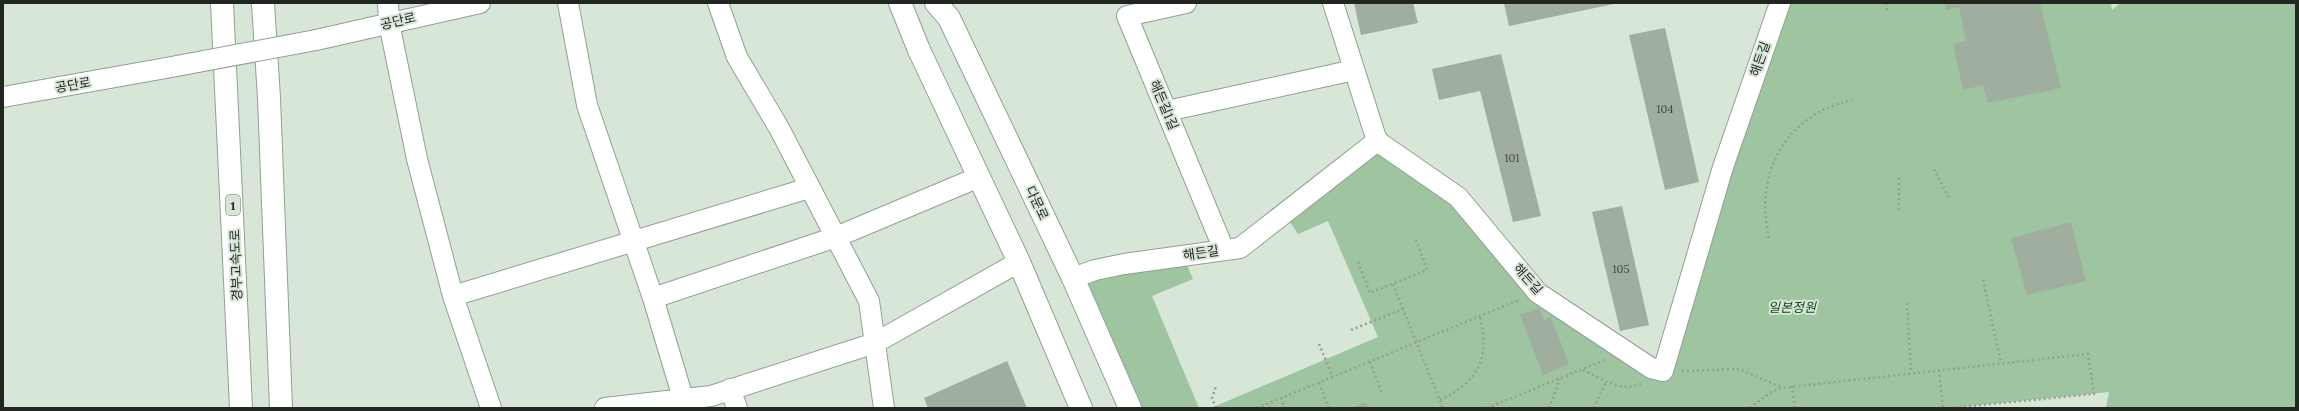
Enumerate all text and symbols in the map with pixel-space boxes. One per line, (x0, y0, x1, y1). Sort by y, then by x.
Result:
street label: 공단로 (379, 9, 417, 33)
street label: 해든길 (1746, 39, 1774, 79)
street label: 공단로 (54, 74, 92, 96)
street label: 해든길1길 (1146, 77, 1182, 133)
house number: 104 (1657, 102, 1673, 116)
house number: 101 (1505, 151, 1519, 165)
street label: 다문로 (1022, 183, 1052, 223)
road number: 1 (226, 195, 240, 215)
street label: 경부고속도로 (226, 229, 246, 301)
street label: 해든길 (1182, 242, 1220, 264)
street label: 해든길 (1510, 260, 1546, 298)
house number: 105 (1613, 262, 1629, 276)
park label: 일본정원 (1768, 299, 1817, 316)

